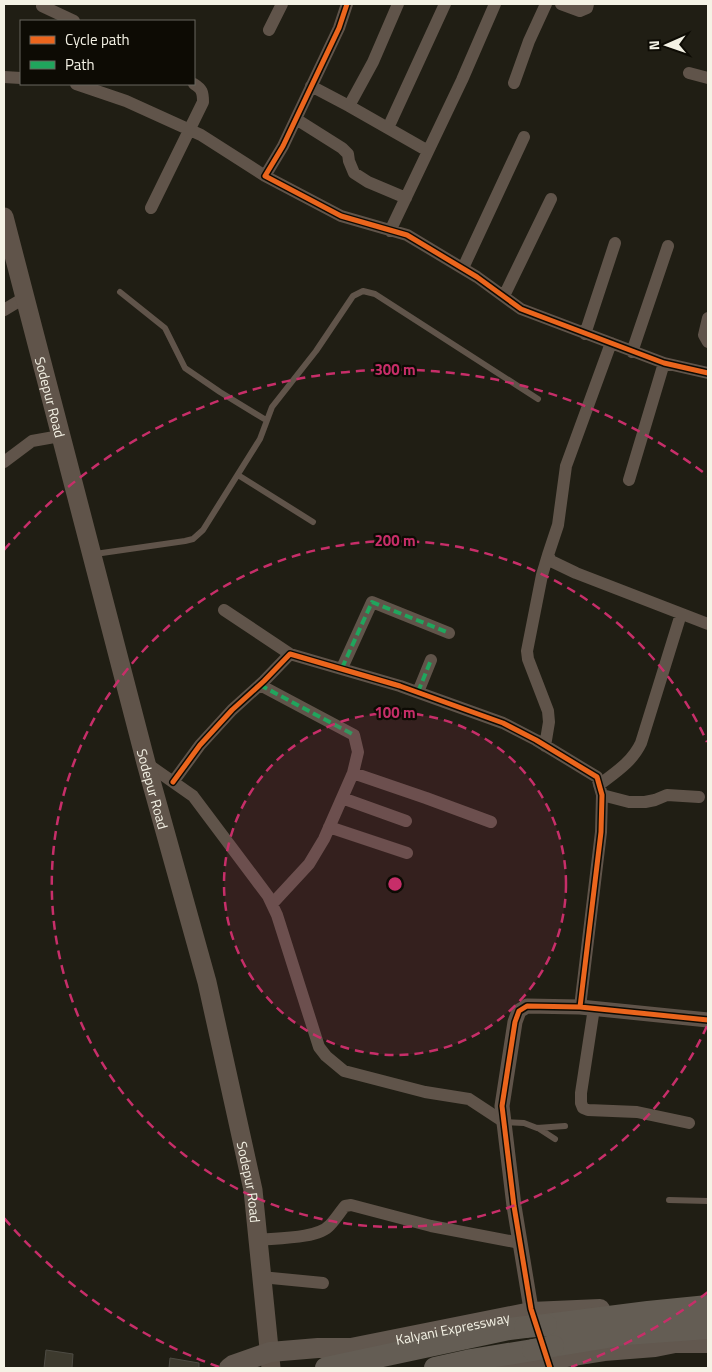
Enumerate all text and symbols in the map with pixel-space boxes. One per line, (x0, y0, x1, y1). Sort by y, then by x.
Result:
legend (20, 20, 195, 85)
north arrow (642, 20, 692, 70)
text: Cycle path (65, 28, 130, 51)
text: N (643, 40, 664, 51)
text: Path (65, 53, 95, 76)
street label: Sodepur Road (30, 354, 71, 440)
text: 300 m (374, 358, 416, 381)
text: 200 m (374, 529, 416, 552)
text: 100 m (374, 701, 416, 724)
street label: Sodepur Road (132, 746, 174, 831)
centre of rings (386, 875, 404, 893)
street label: Sodepur Road (232, 1139, 267, 1224)
street label: Kalyani Expressway (394, 1306, 512, 1349)

